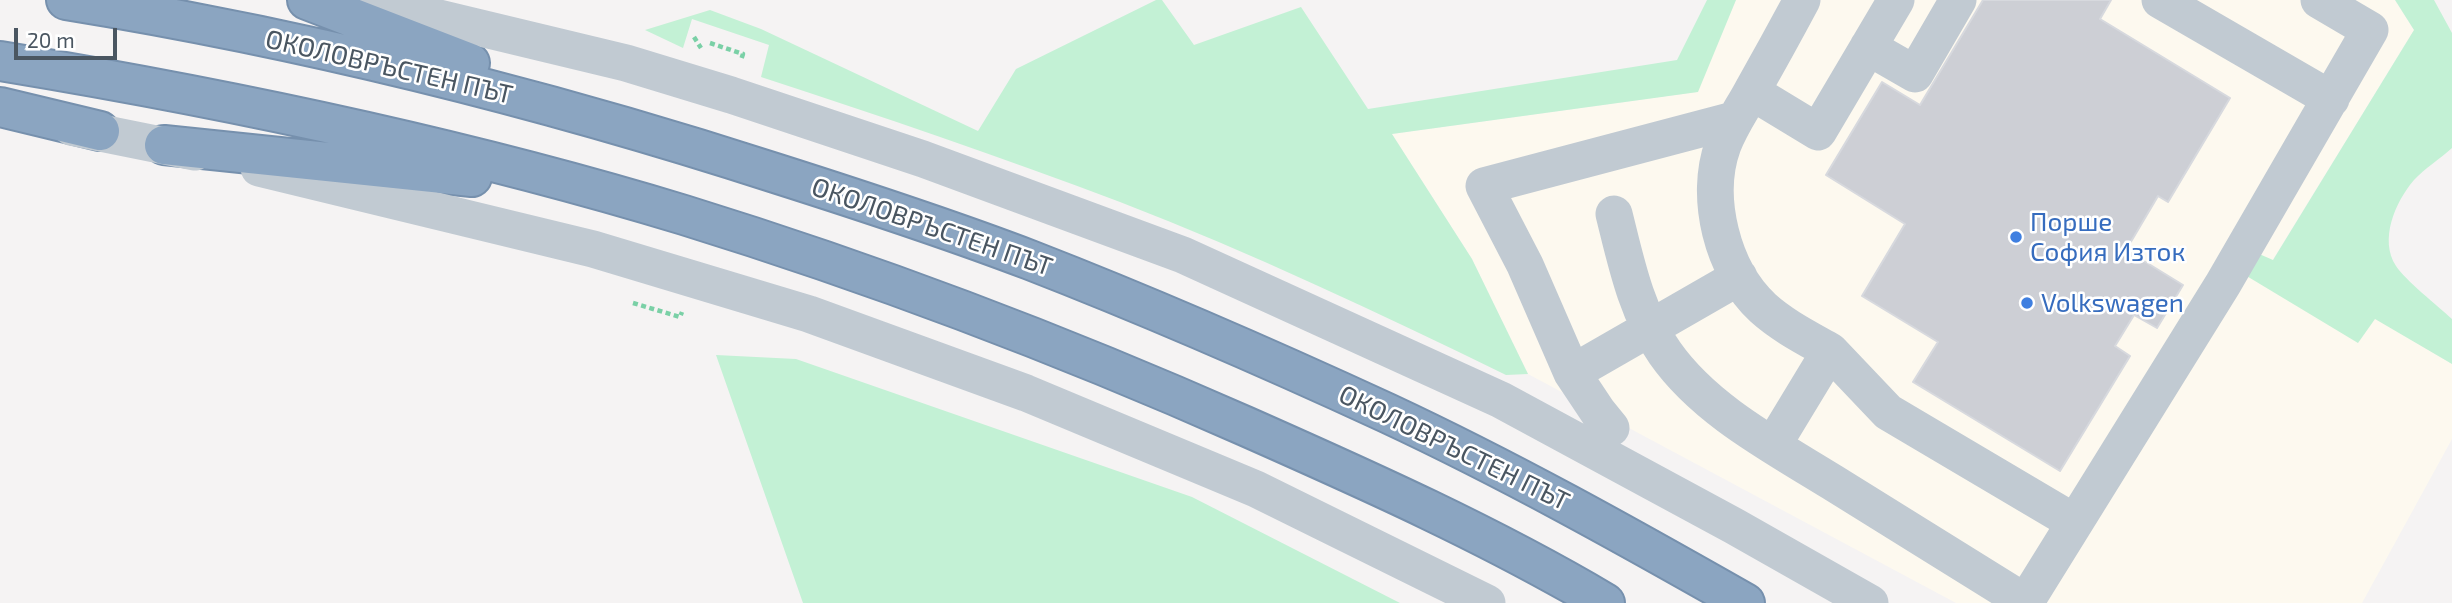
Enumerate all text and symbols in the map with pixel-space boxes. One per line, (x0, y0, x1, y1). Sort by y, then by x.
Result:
scale bar (18, 14, 121, 58)
street label: ОКОЛОВРЪСТЕН ПЪТ (262, 23, 516, 111)
text: 20 m (27, 27, 75, 52)
street label: ОКОЛОВРЪСТЕН ПЪТ (807, 171, 1057, 283)
place label: Порше София Изток (2030, 206, 2185, 268)
marker: Порше София Изток (2008, 229, 2024, 245)
place label: Volkswagen (2041, 287, 2184, 319)
marker: Volkswagen (2019, 295, 2035, 311)
street label: ОКОЛОВРЪСТЕН ПЪТ (1334, 379, 1574, 517)

